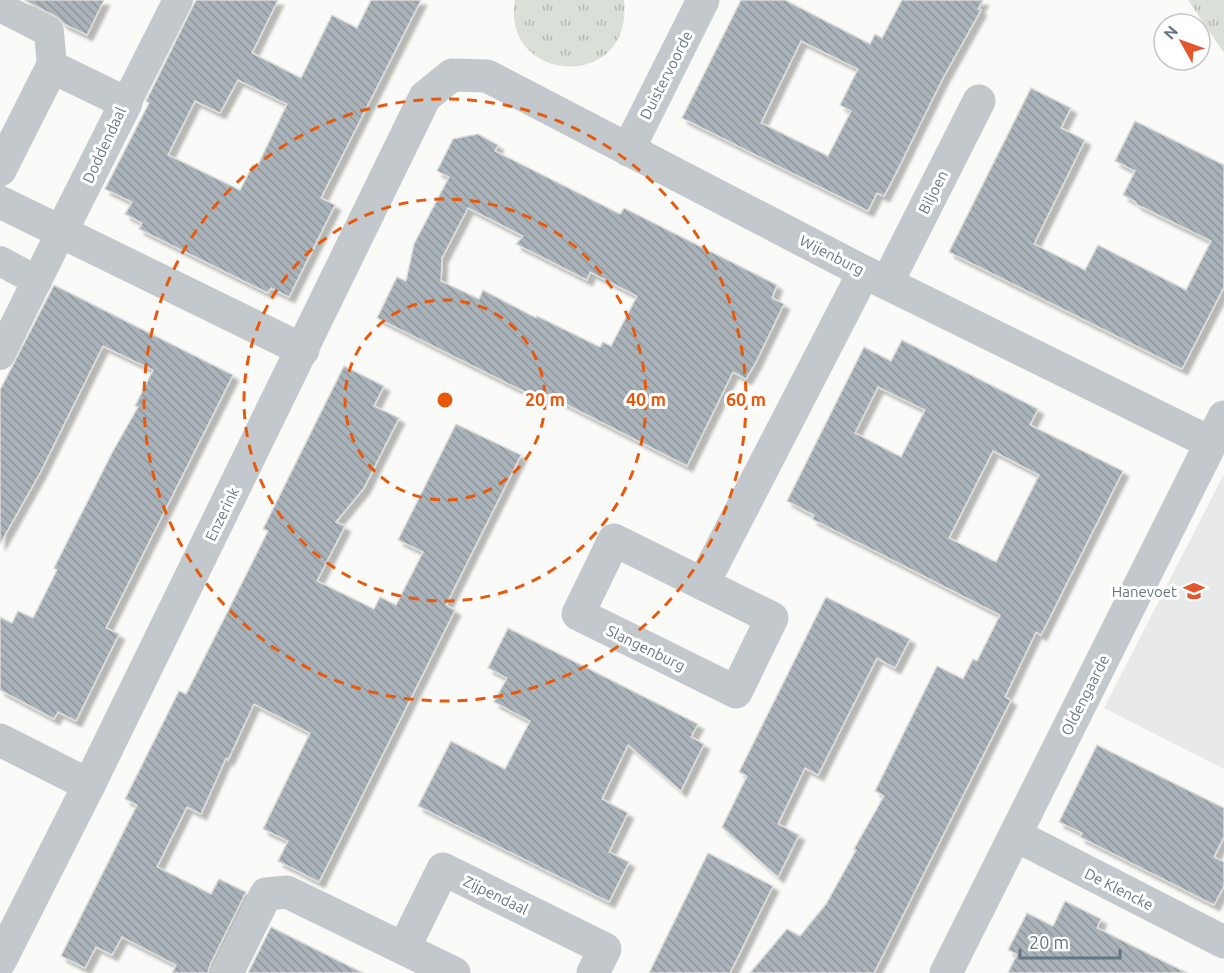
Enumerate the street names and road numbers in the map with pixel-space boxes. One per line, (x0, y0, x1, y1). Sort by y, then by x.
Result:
street label: Duistervoorde (636, 28, 696, 122)
street label: Doddendaal (79, 104, 129, 186)
street label: Biljoen (915, 167, 951, 217)
street label: Wijenburg (797, 232, 867, 278)
street label: Enzerink (202, 484, 242, 544)
street label: Slangenburg (604, 622, 688, 674)
street label: Oldengaarde (1057, 652, 1113, 738)
street label: De Klencke (1082, 864, 1156, 914)
street label: Zijpendaal (461, 872, 531, 918)

